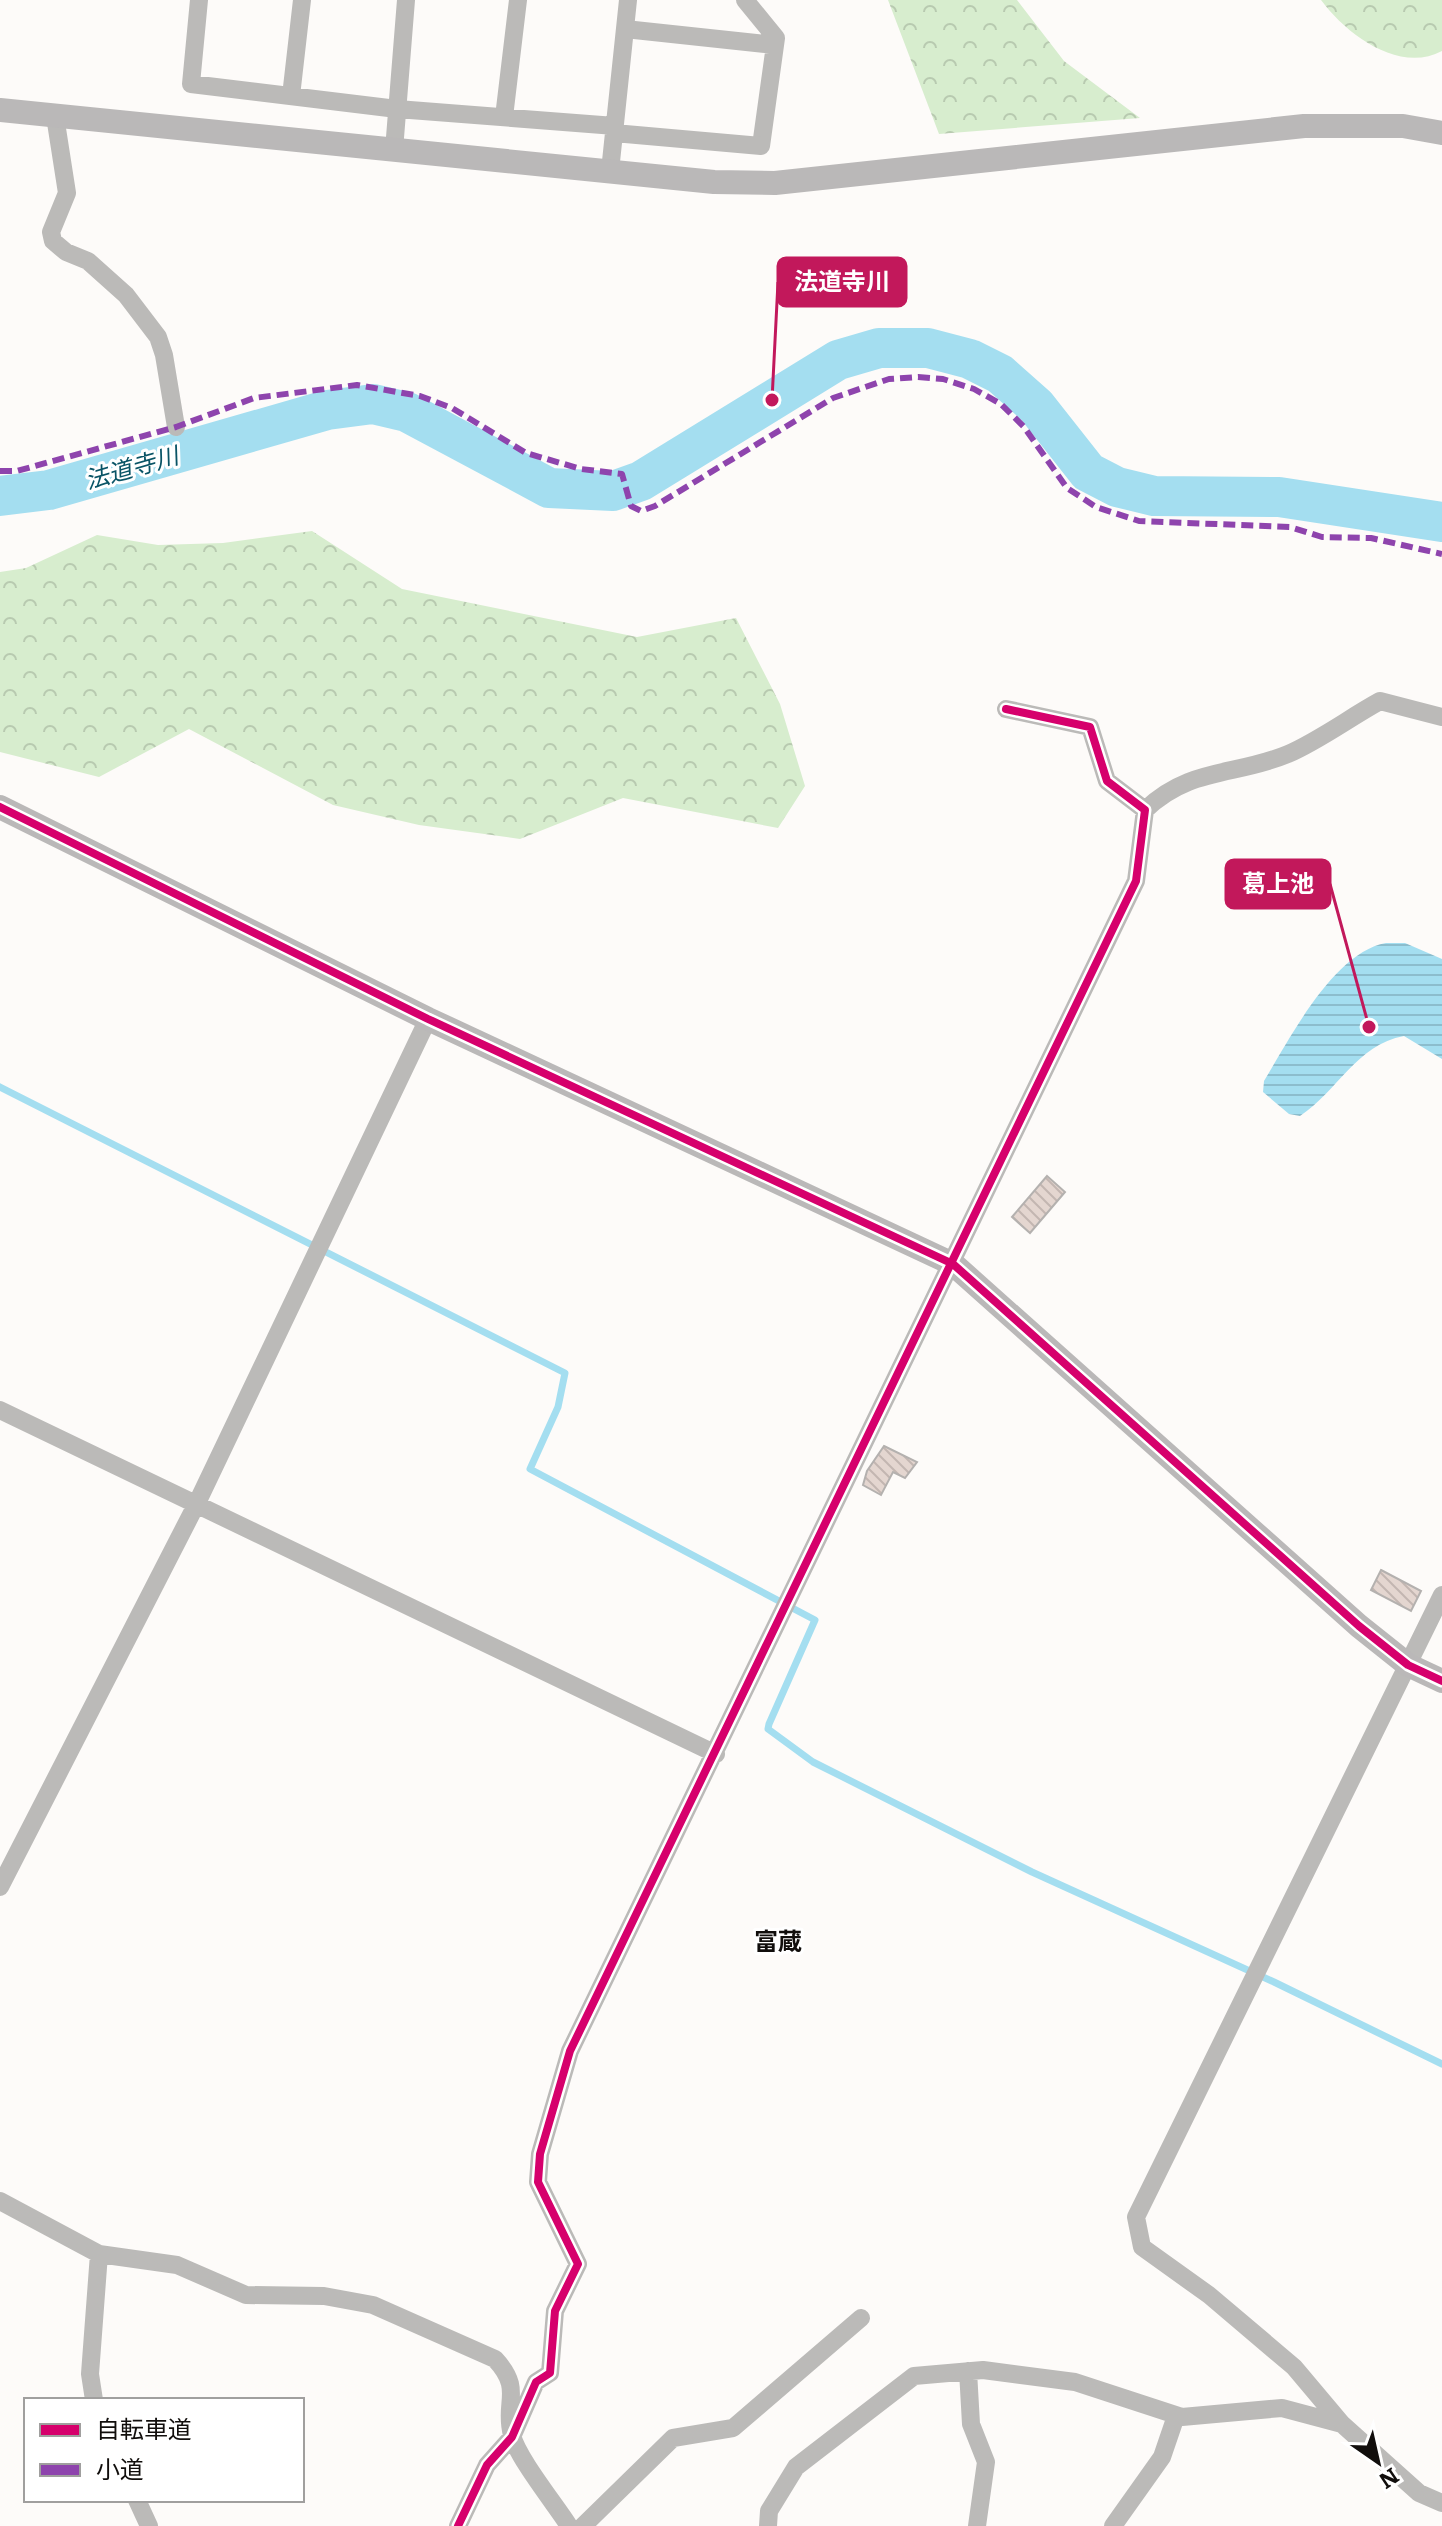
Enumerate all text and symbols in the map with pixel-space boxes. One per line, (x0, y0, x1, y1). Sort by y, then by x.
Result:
callout: 法道寺川 (778, 258, 906, 306)
text: 法道寺川 (794, 262, 890, 297)
water label: 法道寺川 (80, 435, 185, 496)
callout: 葛上池 (1226, 860, 1330, 908)
text: 葛上池 (1242, 864, 1314, 899)
district label: 富蔵 (754, 1922, 802, 1957)
legend (24, 2398, 304, 2502)
text: 自転車道 (96, 2410, 192, 2445)
north arrow (1338, 2422, 1418, 2502)
text: 小道 (96, 2450, 144, 2485)
text: N (1373, 2461, 1407, 2499)

